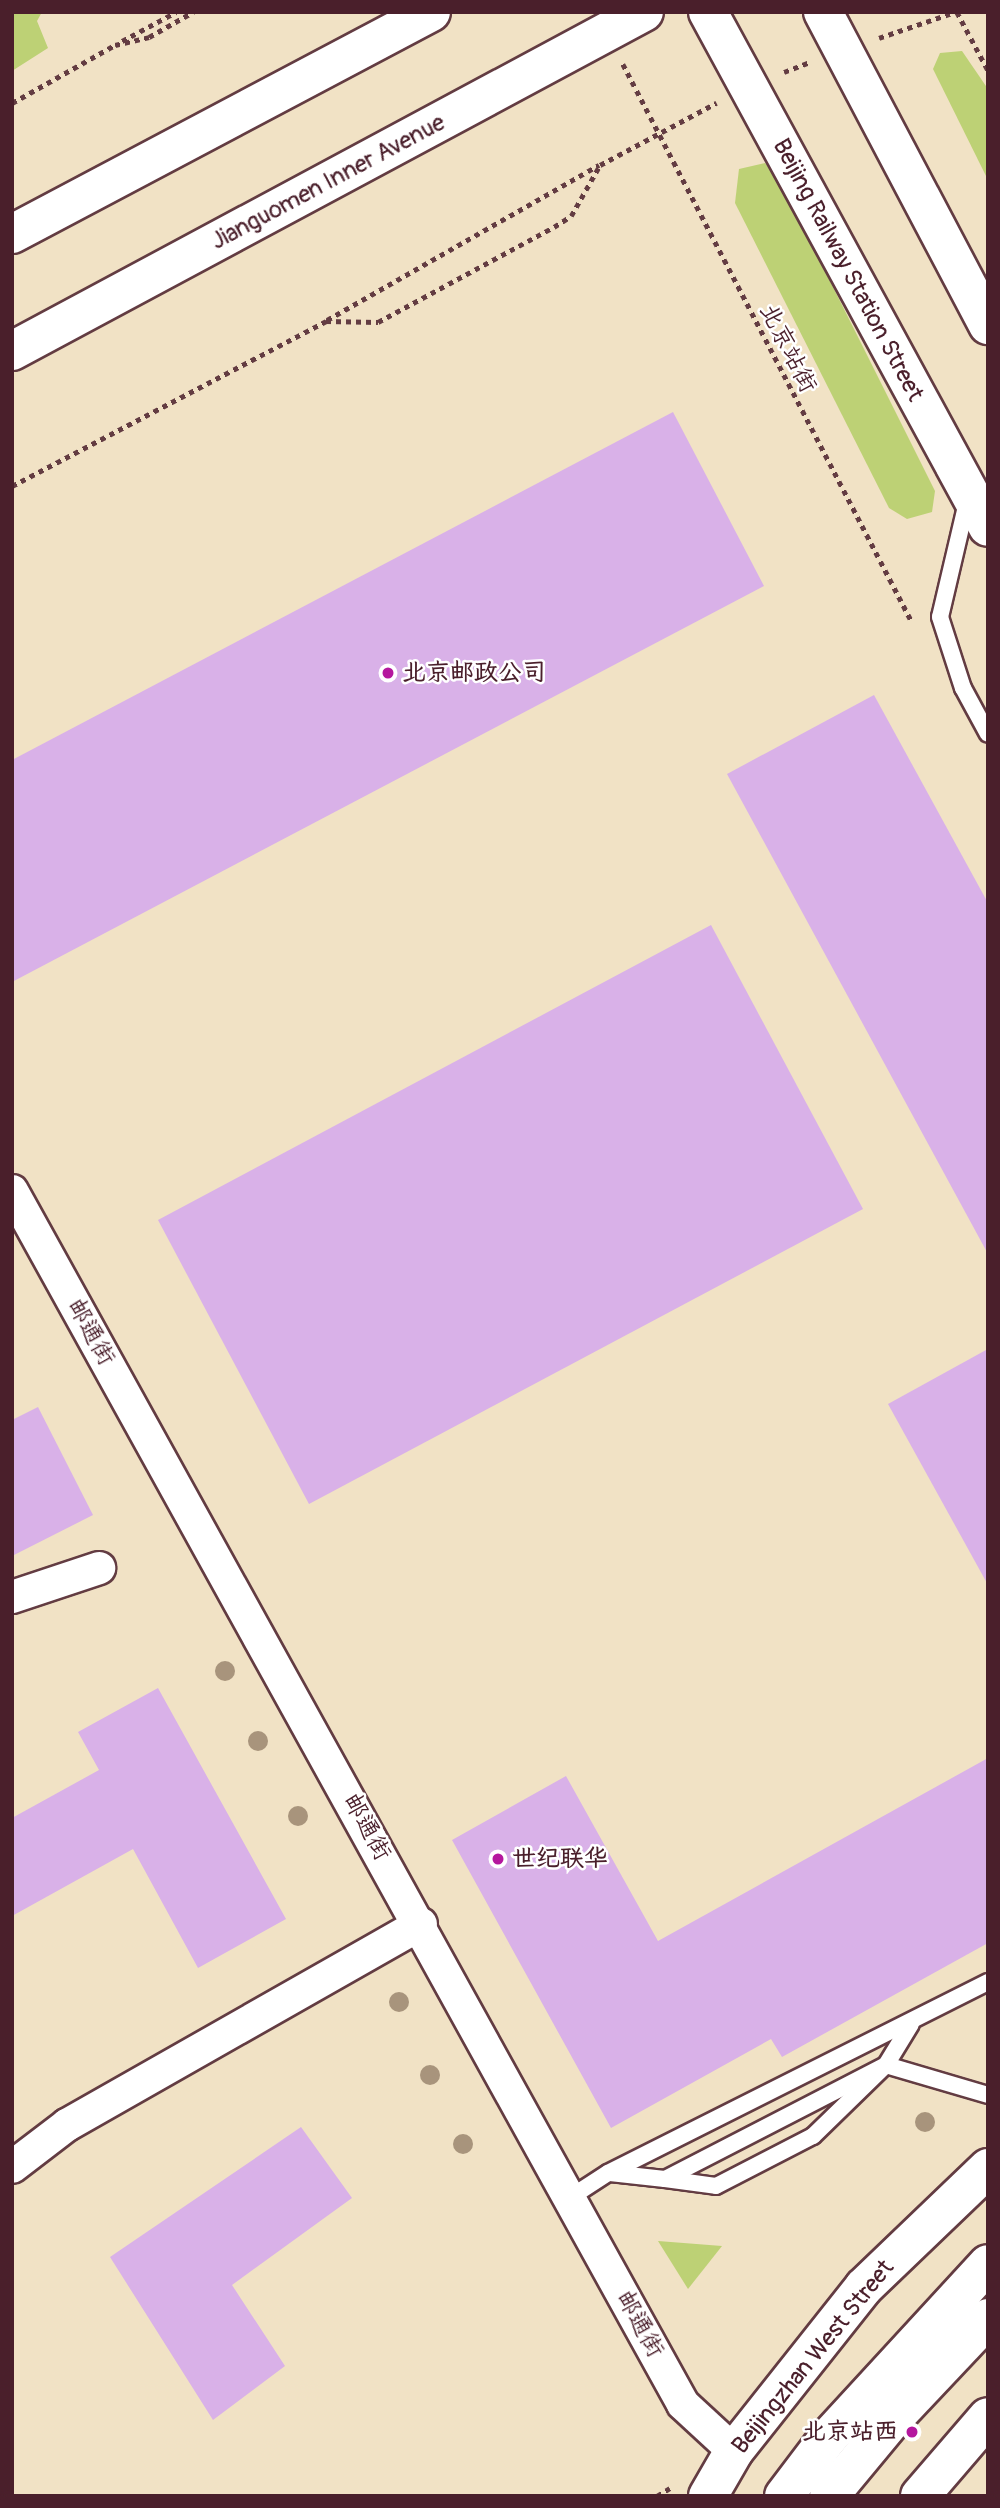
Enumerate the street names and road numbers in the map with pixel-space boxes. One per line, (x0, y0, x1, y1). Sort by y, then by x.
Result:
street label: Jianguomen Inner Avenue (206, 108, 450, 256)
street label: Beijing Railway Station Street (767, 134, 929, 406)
street label: 北京站街 (753, 299, 823, 397)
street label: 邮通街 (61, 1294, 121, 1370)
street label: 邮通街 (337, 1789, 397, 1865)
street label: Beijingzhan West Street (726, 2254, 900, 2460)
street label: 邮通街 (610, 2286, 670, 2362)

